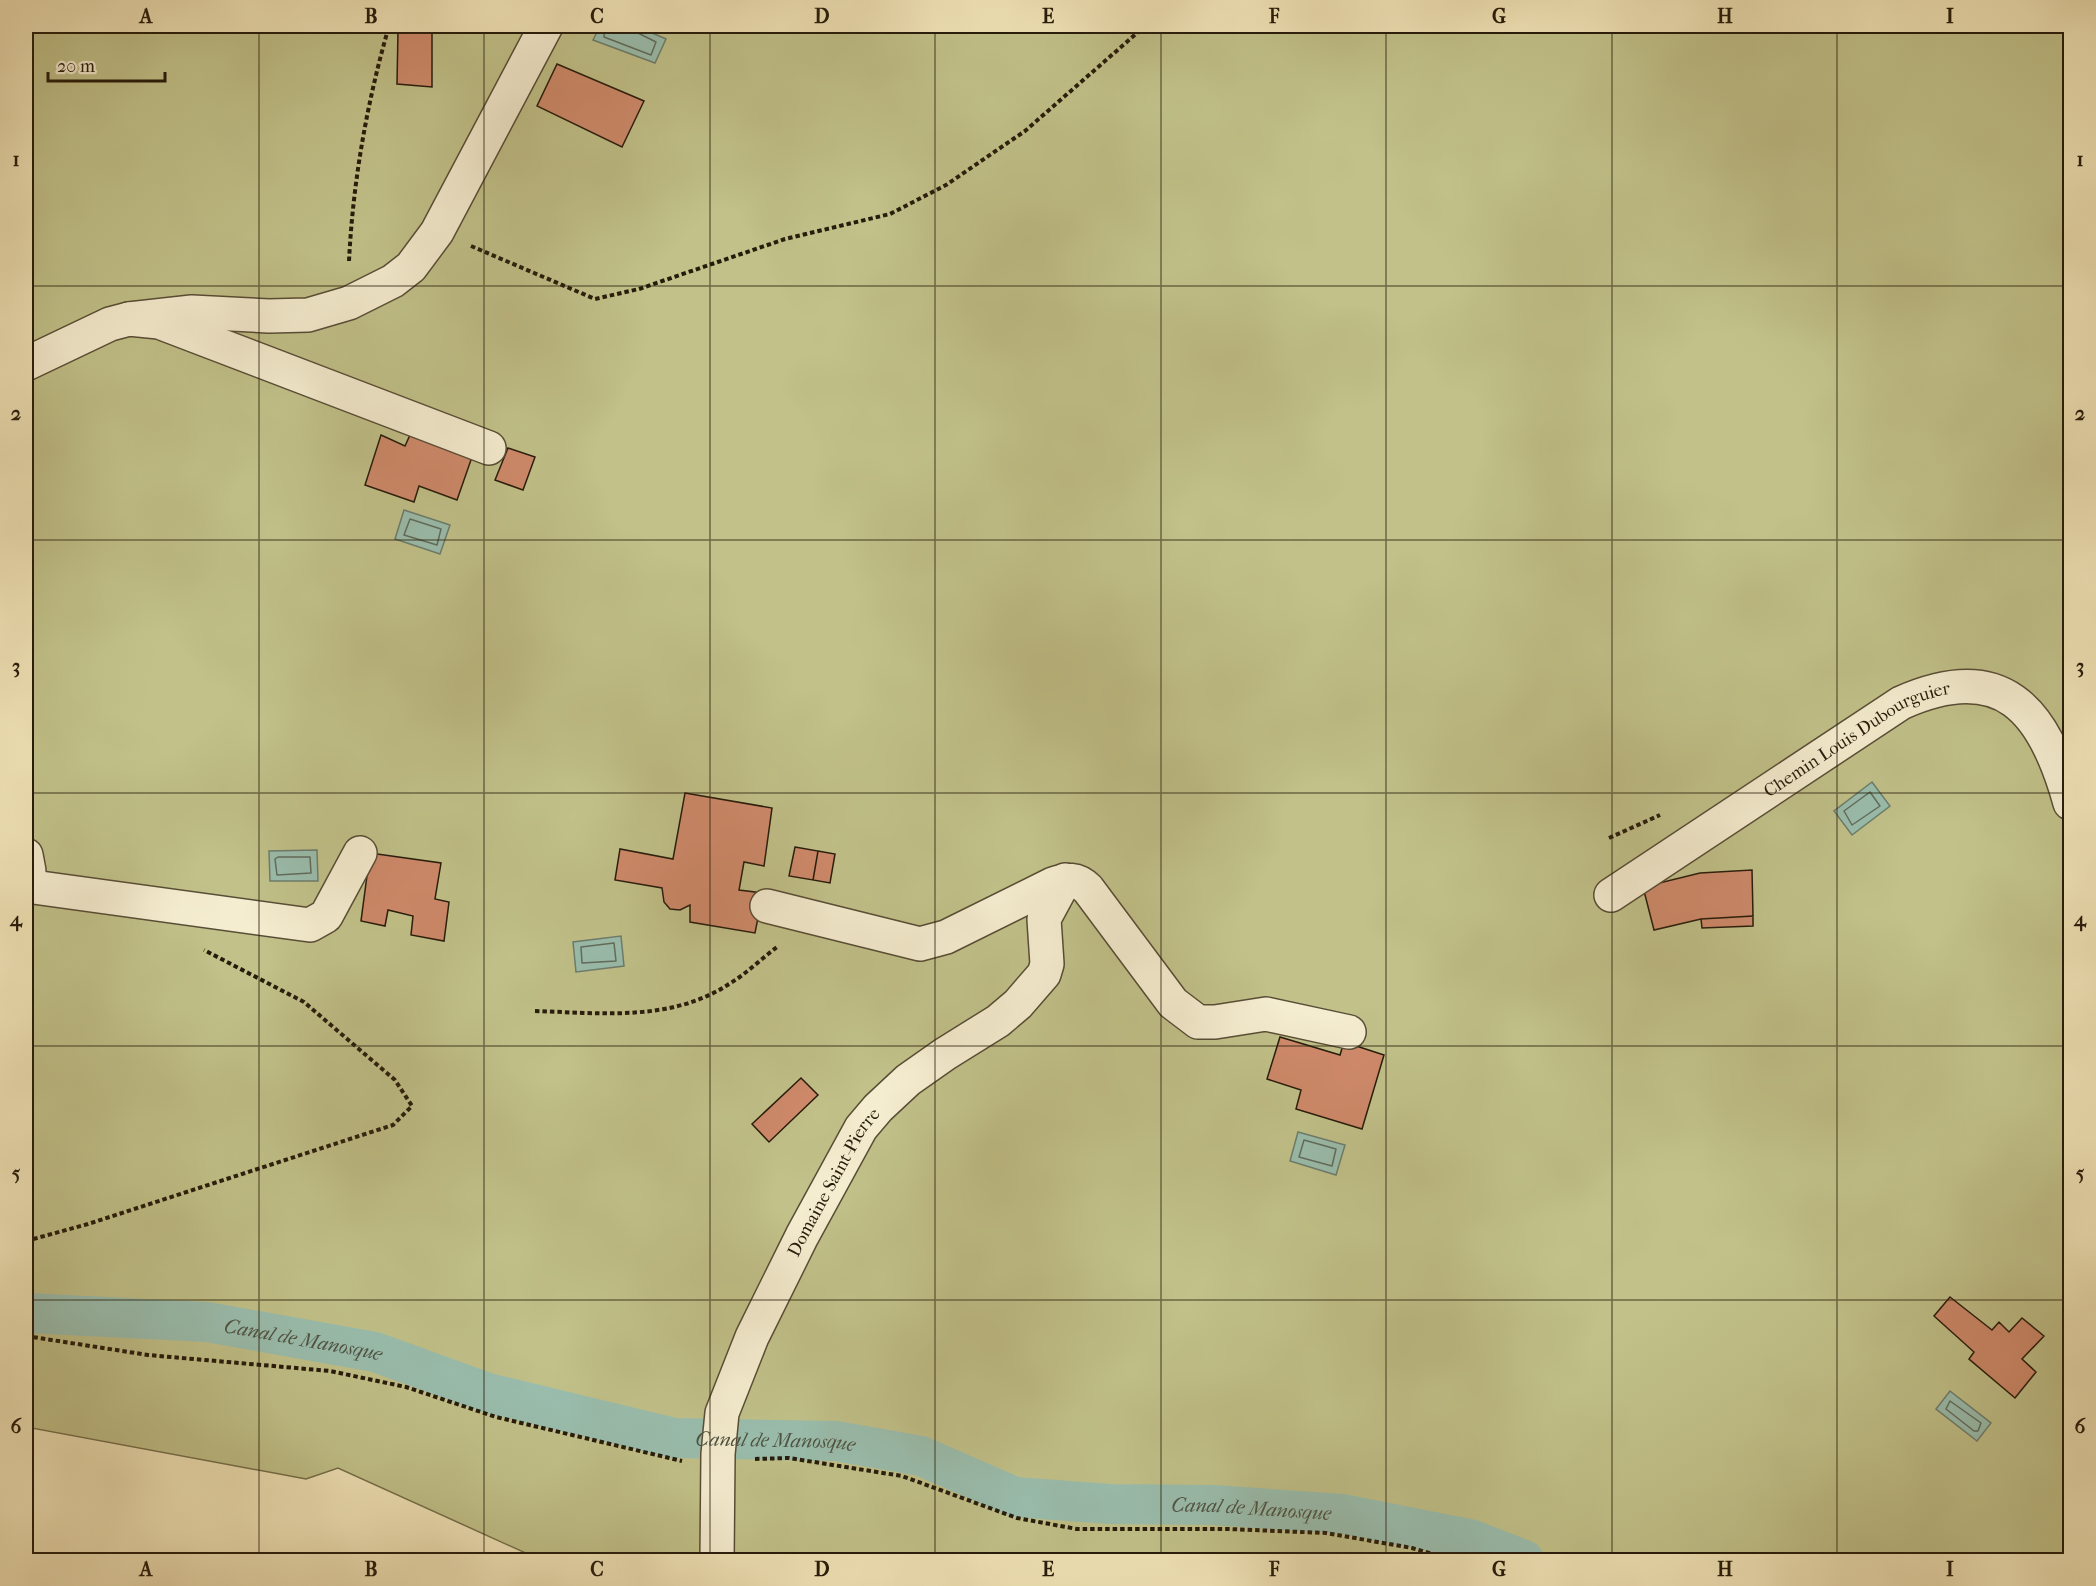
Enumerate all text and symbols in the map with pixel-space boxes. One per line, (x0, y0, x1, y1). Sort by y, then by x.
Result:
text: A (138, 5, 154, 28)
text: B (364, 5, 378, 28)
text: C (590, 5, 604, 28)
text: D (814, 5, 830, 28)
text: E (1042, 5, 1054, 28)
text: F (1268, 5, 1280, 28)
text: G (1492, 5, 1506, 28)
text: H (1717, 5, 1733, 28)
text: I (1946, 5, 1954, 28)
scale bar (48, 45, 165, 83)
text: 20 m (57, 56, 95, 77)
text: 1 (12, 148, 20, 171)
text: 1 (2076, 148, 2084, 171)
text: 2 (11, 402, 21, 425)
text: 2 (2075, 402, 2085, 425)
text: 3 (12, 655, 20, 678)
text: 3 (2076, 655, 2084, 678)
street label: Chemin Louis Dubourguier (1760, 677, 1952, 802)
text: 4 (9, 908, 23, 932)
text: 4 (2073, 908, 2087, 932)
street label: Domaine Saint-Pierre (783, 1103, 884, 1260)
text: 5 (12, 1162, 21, 1185)
text: 5 (2076, 1162, 2085, 1185)
water label: Canal de Manosque (222, 1314, 387, 1366)
text: 6 (11, 1415, 23, 1438)
text: 6 (2075, 1415, 2087, 1438)
water label: Canal de Manosque (695, 1427, 858, 1456)
water label: Canal de Manosque (1171, 1493, 1333, 1525)
text: A (138, 1558, 154, 1581)
text: B (364, 1558, 378, 1581)
text: C (590, 1558, 604, 1581)
text: D (814, 1558, 830, 1581)
text: E (1042, 1558, 1054, 1581)
text: F (1268, 1558, 1280, 1581)
text: G (1492, 1558, 1506, 1581)
text: H (1717, 1558, 1733, 1581)
text: I (1946, 1558, 1954, 1581)

